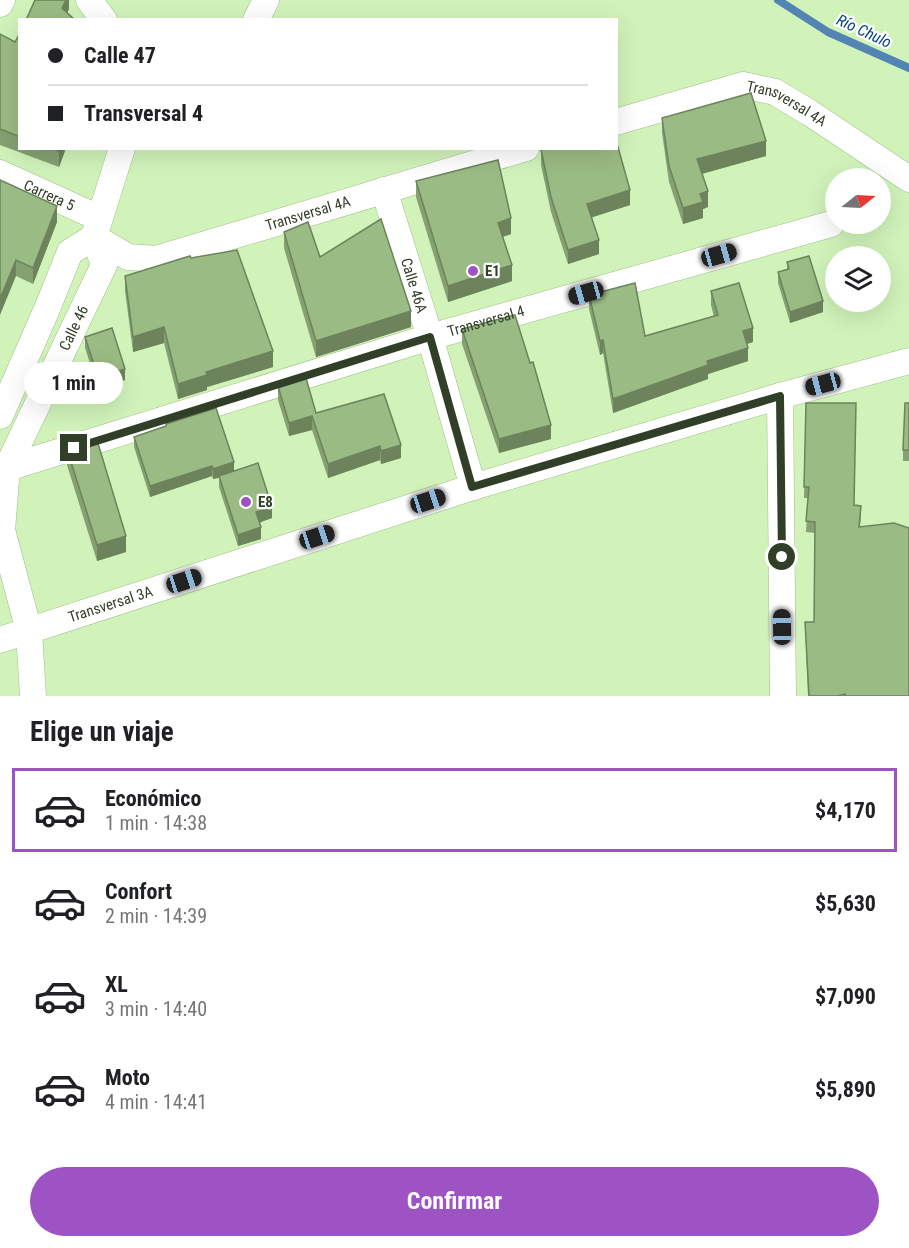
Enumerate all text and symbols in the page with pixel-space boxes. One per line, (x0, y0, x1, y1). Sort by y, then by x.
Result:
water label: Río Chulo (833, 10, 895, 52)
text: Calle 47 (84, 43, 156, 68)
street label: Transversal 4A (745, 77, 830, 131)
text: Transversal 4 (84, 101, 203, 126)
north arrow (825, 168, 891, 234)
map controls (825, 168, 891, 312)
street label: Carrera 5 (21, 176, 77, 215)
street label: Transversal 4A (263, 192, 353, 235)
car (699, 241, 739, 269)
button: layers (825, 246, 891, 312)
street label: Calle 46A (397, 256, 431, 315)
place label: E1 (485, 262, 500, 280)
marker: E1 (466, 264, 480, 278)
car (566, 279, 606, 307)
street label: Transversal 4 (445, 302, 527, 341)
street label: Calle 46 (55, 303, 92, 354)
callout: 1 min (25, 361, 124, 403)
text: 1 min (51, 371, 96, 395)
car (803, 371, 843, 397)
route end (60, 434, 87, 461)
car (408, 487, 448, 515)
place label: E8 (258, 493, 273, 511)
marker: E8 (239, 495, 253, 509)
car (297, 523, 337, 551)
route start (768, 543, 795, 570)
car (164, 567, 204, 595)
street label: Transversal 3A (66, 582, 155, 626)
car (773, 609, 791, 645)
text: Elige un viaje (30, 716, 174, 748)
icon: car (33, 783, 87, 837)
text: Económico (105, 786, 201, 811)
text: $4,170 (815, 798, 876, 823)
text: 1 min · 14:38 (105, 811, 207, 835)
icon: car (33, 876, 87, 930)
text: Confort (105, 879, 172, 904)
text: $5,630 (815, 891, 876, 916)
text: 2 min · 14:39 (105, 904, 207, 928)
icon: car (33, 969, 87, 1023)
text: XL (105, 972, 128, 997)
text: $7,090 (815, 984, 876, 1009)
text: 3 min · 14:40 (105, 997, 207, 1021)
icon: car (33, 1062, 87, 1116)
text: Moto (105, 1065, 150, 1090)
text: $5,890 (815, 1077, 876, 1102)
text: 4 min · 14:41 (105, 1090, 207, 1114)
button: Confirmar (30, 1167, 879, 1236)

